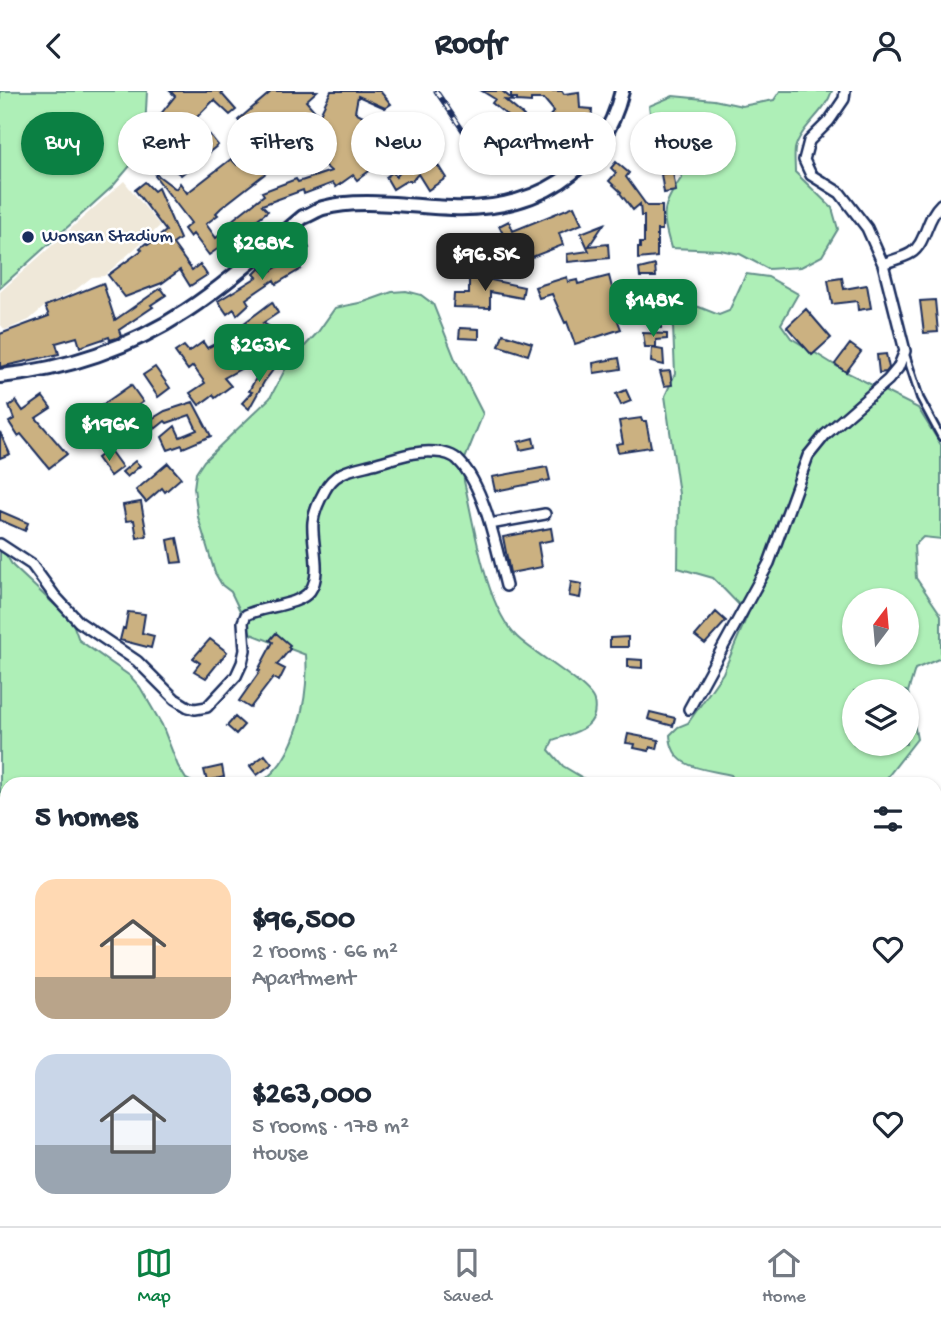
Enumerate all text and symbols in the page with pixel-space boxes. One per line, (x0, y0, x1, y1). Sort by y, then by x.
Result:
icon: back (35, 27, 73, 65)
text: Roofr (435, 27, 506, 65)
icon: person (868, 27, 906, 65)
chip: Buy (21, 112, 104, 175)
chip: Rent (118, 112, 213, 175)
chip: Filters (227, 112, 337, 175)
chip: New (351, 112, 445, 175)
chip: Apartment (459, 112, 616, 175)
chip: House (630, 112, 736, 175)
pin: $268K (213, 223, 311, 282)
place label: Wonsan Stadium (42, 226, 173, 249)
marker: Wonsan Stadium (20, 229, 36, 245)
text: $268K (233, 231, 291, 258)
pin: $96.5K (428, 233, 542, 293)
text: $96.5K (452, 242, 518, 269)
pin: $148K (604, 279, 702, 339)
text: $148K (625, 288, 681, 315)
pin: $263K (210, 324, 308, 384)
text: $263K (230, 333, 288, 360)
pin: $196K (60, 403, 158, 463)
text: $196K (81, 412, 137, 439)
north arrow (842, 588, 919, 665)
map controls (842, 588, 919, 756)
button: layers (842, 679, 919, 756)
icon: filters (869, 800, 907, 838)
text: 5 homes (35, 802, 137, 837)
text: $96,500 (252, 904, 355, 939)
icon: home (91, 907, 175, 991)
icon: heart (869, 930, 907, 968)
text: 2 rooms · 66 m² (252, 939, 398, 966)
text: Apartment (252, 966, 356, 993)
text: $263,000 (252, 1079, 372, 1114)
icon: home (91, 1082, 175, 1166)
icon: heart (869, 1105, 907, 1143)
text: 5 rooms · 178 m² (252, 1114, 409, 1141)
text: House (252, 1141, 308, 1168)
tab: Map (135, 1244, 173, 1309)
tab: Saved (443, 1244, 492, 1309)
tab: Home (762, 1244, 806, 1309)

